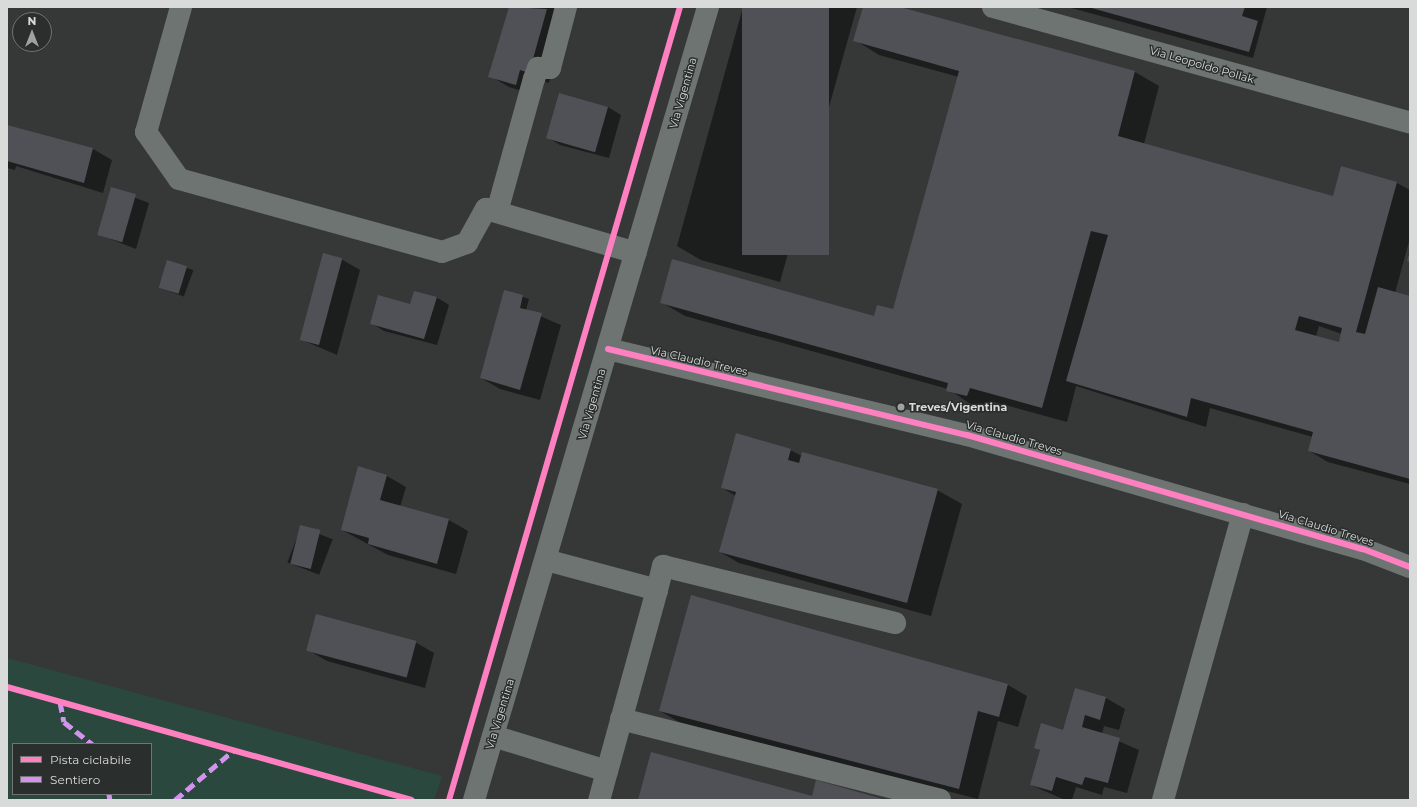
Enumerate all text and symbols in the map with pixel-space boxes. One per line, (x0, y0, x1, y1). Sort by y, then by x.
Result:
north arrow (12, 12, 52, 52)
text: N (28, 14, 36, 28)
street label: Via Leopoldo Pollak (1148, 44, 1256, 86)
street label: Via Vigentina (667, 56, 699, 130)
street label: Via Claudio Treves (649, 343, 749, 379)
street label: Via Vigentina (576, 367, 608, 441)
place label: Treves/Vigentina (909, 400, 1007, 414)
marker: Treves/Vigentina (896, 402, 906, 412)
street label: Via Claudio Treves (964, 418, 1064, 458)
street label: Via Claudio Treves (1277, 507, 1375, 549)
street label: Via Vigentina (483, 677, 517, 751)
legend (12, 743, 152, 795)
text: Pista ciclabile (50, 752, 131, 767)
text: Sentiero (50, 772, 100, 787)

